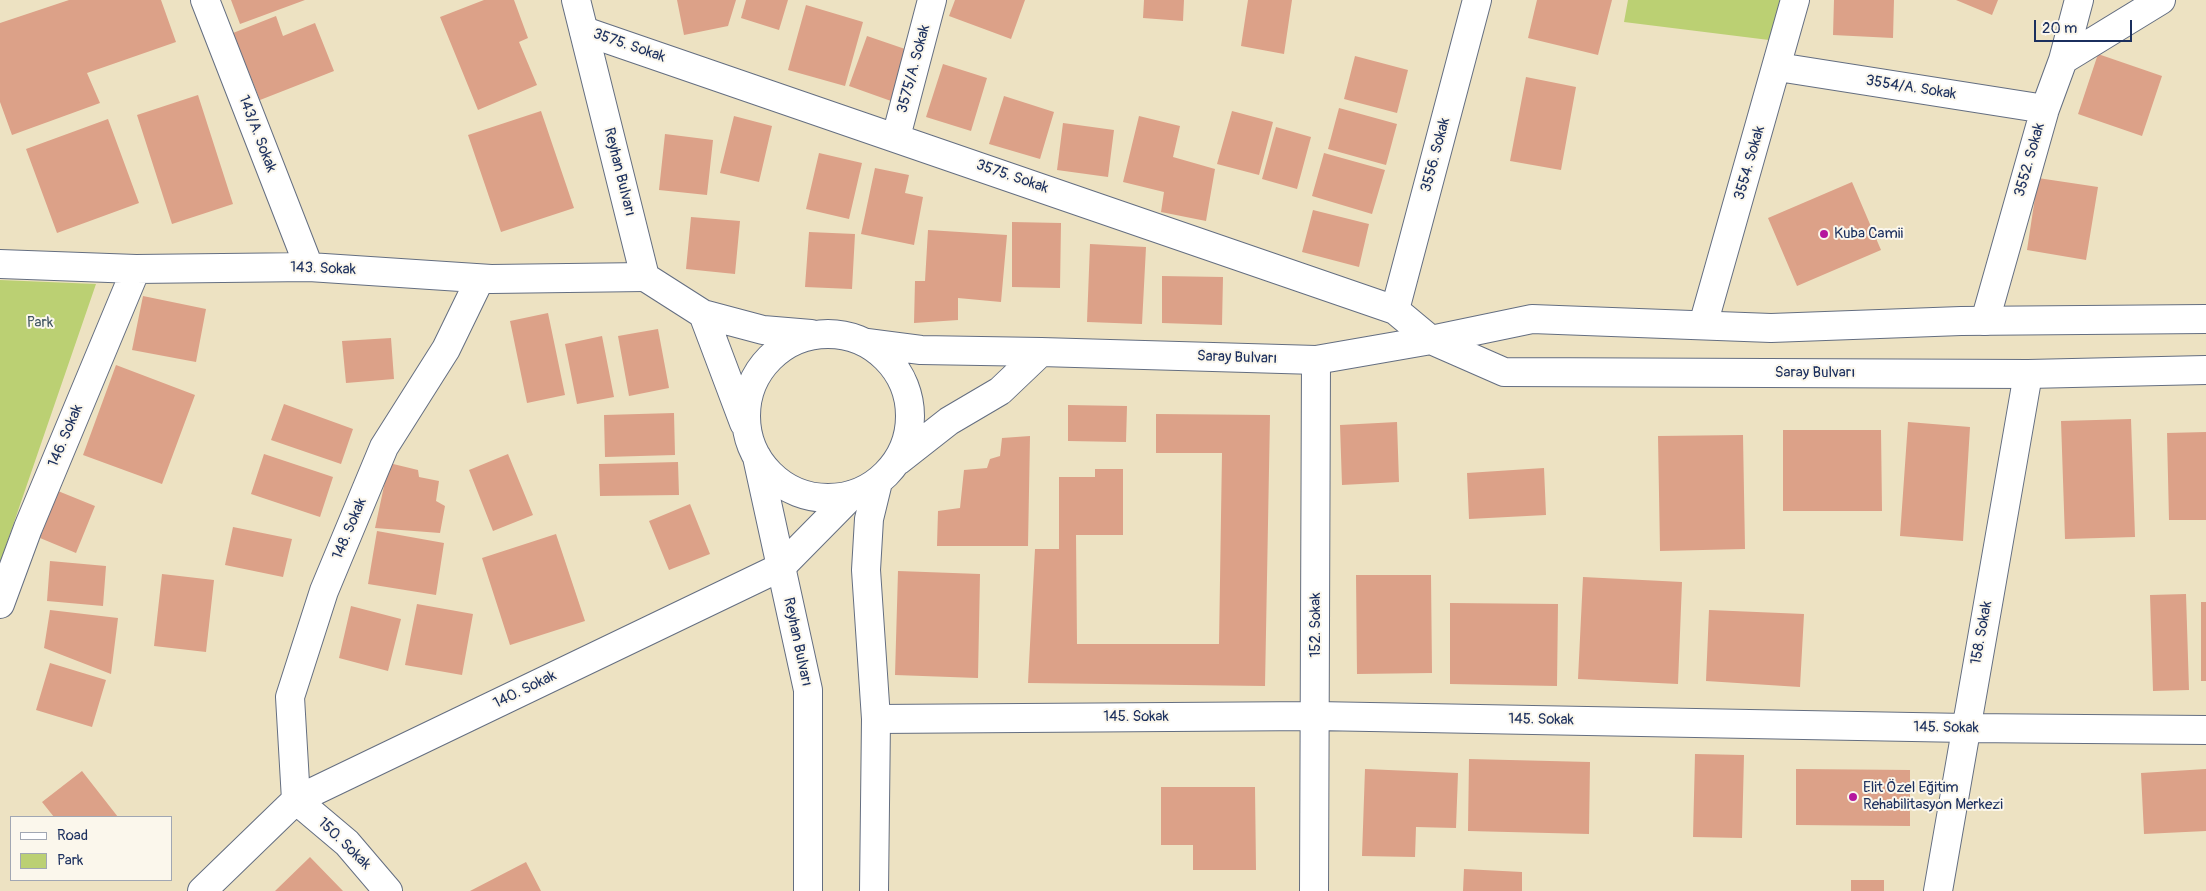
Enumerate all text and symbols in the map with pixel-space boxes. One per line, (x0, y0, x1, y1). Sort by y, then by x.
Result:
scale bar (2036, 10, 2134, 42)
text: 20 m (2042, 19, 2077, 38)
street label: 3575/A. Sokak (894, 23, 934, 115)
street label: 3575. Sokak (590, 25, 668, 67)
street label: 3554/A. Sokak (1865, 72, 1957, 104)
street label: 143/A. Sokak (234, 93, 280, 175)
street label: 3556. Sokak (1417, 116, 1455, 194)
street label: 3552. Sokak (2011, 121, 2049, 199)
street label: 3554. Sokak (1731, 124, 1769, 202)
street label: Reyhan Bulvarı (599, 126, 639, 218)
street label: 3575. Sokak (973, 156, 1051, 198)
place label: Kuba Camii (1834, 225, 1903, 243)
marker: Kuba Camii (1818, 228, 1830, 240)
street label: 143. Sokak (290, 259, 356, 279)
park label: Park (27, 314, 53, 332)
street label: Saray Bulvarı (1196, 348, 1278, 368)
street label: Saray Bulvarı (1775, 364, 1855, 382)
street label: 146. Sokak (45, 402, 87, 470)
street label: 148. Sokak (329, 496, 371, 562)
street label: 152. Sokak (1307, 592, 1325, 658)
street label: Reyhan Bulvarı (779, 596, 815, 688)
street label: 158. Sokak (1968, 600, 1996, 666)
street label: 140. Sokak (491, 667, 559, 713)
street label: 145. Sokak (1103, 708, 1169, 726)
street label: 145. Sokak (1508, 710, 1574, 730)
street label: 145. Sokak (1913, 718, 1979, 738)
place label: Elit Özel Eğitim Rehabilitasyon Merkezi (1863, 779, 2003, 814)
marker: Elit Özel Eğitim Rehabilitasyon Merkezi (1847, 791, 1859, 803)
street label: 150. Sokak (314, 814, 374, 874)
legend (10, 816, 172, 881)
text: Road (57, 826, 88, 845)
text: Park (57, 851, 83, 870)

